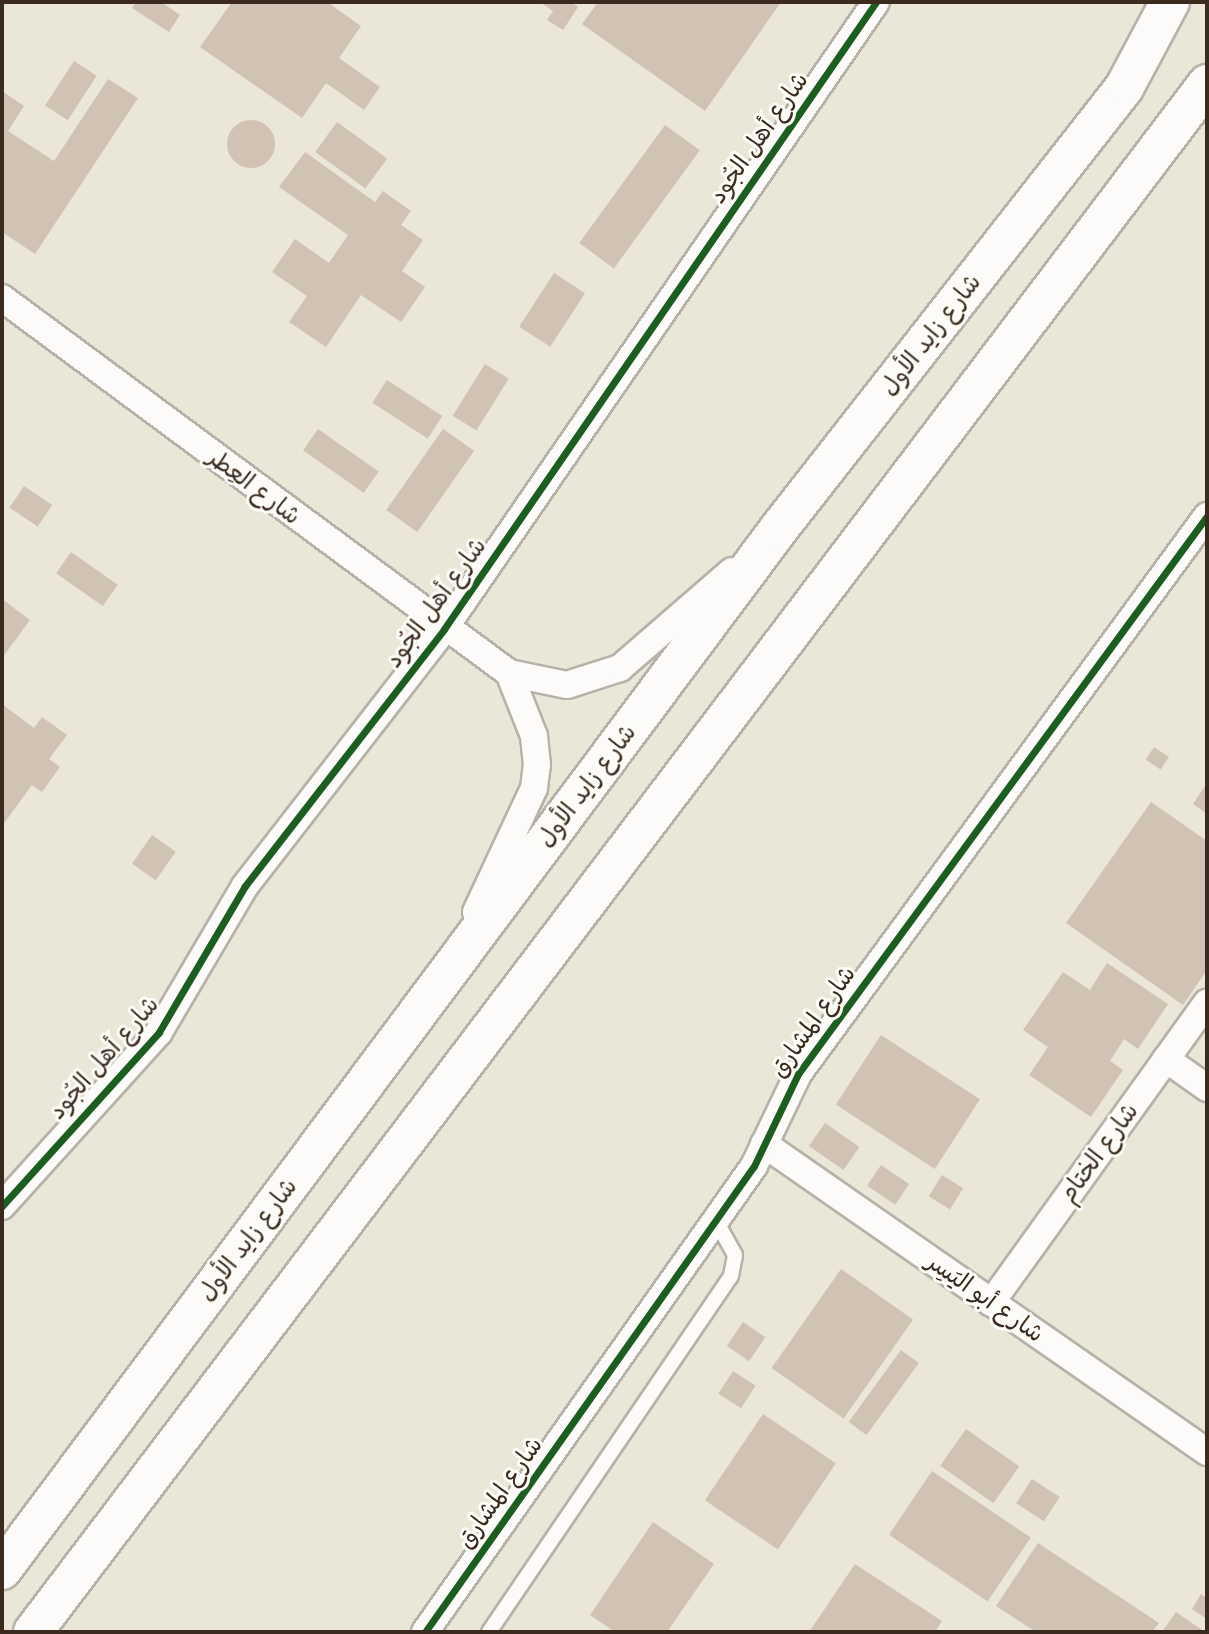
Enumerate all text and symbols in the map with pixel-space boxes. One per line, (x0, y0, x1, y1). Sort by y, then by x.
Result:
street label: شارع أهل الجُود (703, 67, 815, 209)
street label: شارع زايد الأول (875, 268, 987, 402)
street label: شارع العِطر (202, 443, 306, 531)
street label: شارع أهل الجُود (379, 532, 493, 674)
street label: شارع زايد الأول (531, 719, 643, 853)
street label: شارع المشارق (764, 961, 862, 1083)
street label: شارع أهل الجُود (43, 991, 165, 1125)
street label: شارع الختام (1053, 1098, 1145, 1208)
street label: شارع زايد الأول (192, 1173, 304, 1307)
street label: شارع أبو اليَسِر (921, 1247, 1049, 1349)
street label: شارع المشارق (451, 1432, 549, 1554)

